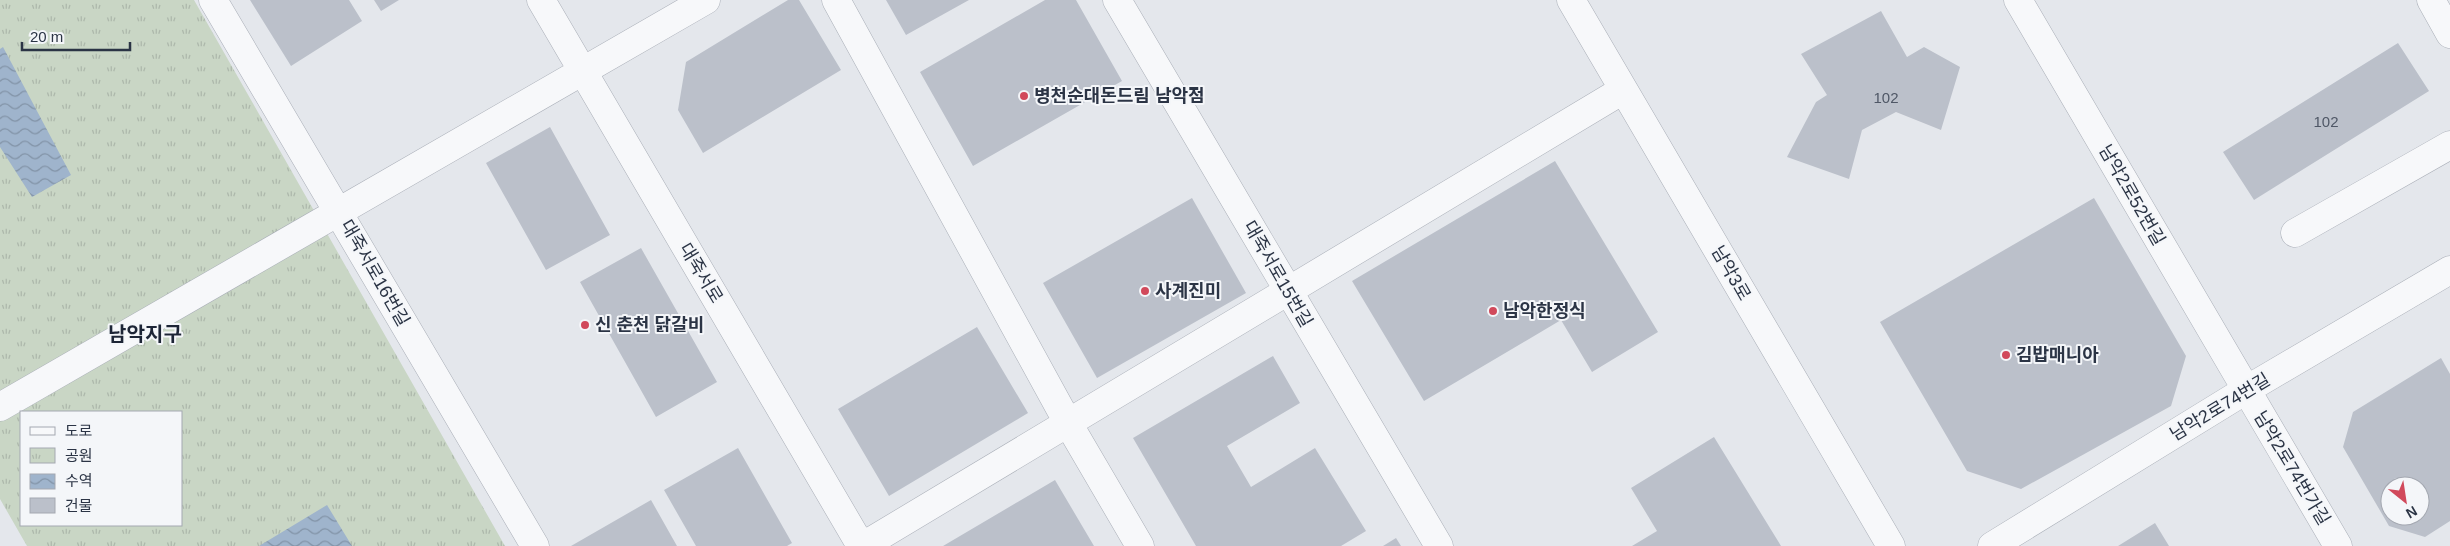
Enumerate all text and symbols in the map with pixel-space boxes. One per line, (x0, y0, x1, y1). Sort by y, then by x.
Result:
scale bar (22, 20, 130, 52)
text: 20 m (30, 28, 63, 45)
place label: 병천순대돈드림 남악점 (1034, 86, 1205, 106)
house number: 102 (1873, 89, 1899, 106)
marker: 병천순대돈드림 남악점 (1018, 90, 1030, 102)
house number: 102 (2313, 113, 2339, 130)
street label: 남악2로52번길 (2095, 141, 2169, 249)
street label: 대죽서로16번길 (336, 216, 414, 330)
street label: 대죽서로15번길 (1239, 217, 1317, 331)
street label: 대죽서로 (675, 239, 727, 307)
street label: 남악3로 (1707, 242, 1755, 304)
place label: 사계진미 (1155, 281, 1221, 301)
marker: 사계진미 (1139, 285, 1151, 297)
place label: 남악한정식 (1503, 301, 1586, 321)
marker: 남악한정식 (1487, 305, 1499, 317)
place label: 신 춘천 닭갈비 (595, 315, 704, 335)
marker: 신 춘천 닭갈비 (579, 319, 591, 331)
district label: 남악지구 (108, 323, 182, 345)
place label: 김밥매니아 (2016, 345, 2099, 365)
marker: 김밥매니아 (2000, 349, 2012, 361)
street label: 남악2로74번길 (2166, 369, 2274, 445)
street label: 남악2로74번가길 (2250, 407, 2334, 529)
legend (20, 411, 182, 526)
text: 도로 (65, 422, 93, 439)
text: 공원 (65, 447, 93, 464)
text: 수역 (65, 472, 93, 489)
north arrow (2380, 476, 2430, 526)
text: 건물 (65, 497, 93, 514)
text: N (2403, 503, 2420, 522)

